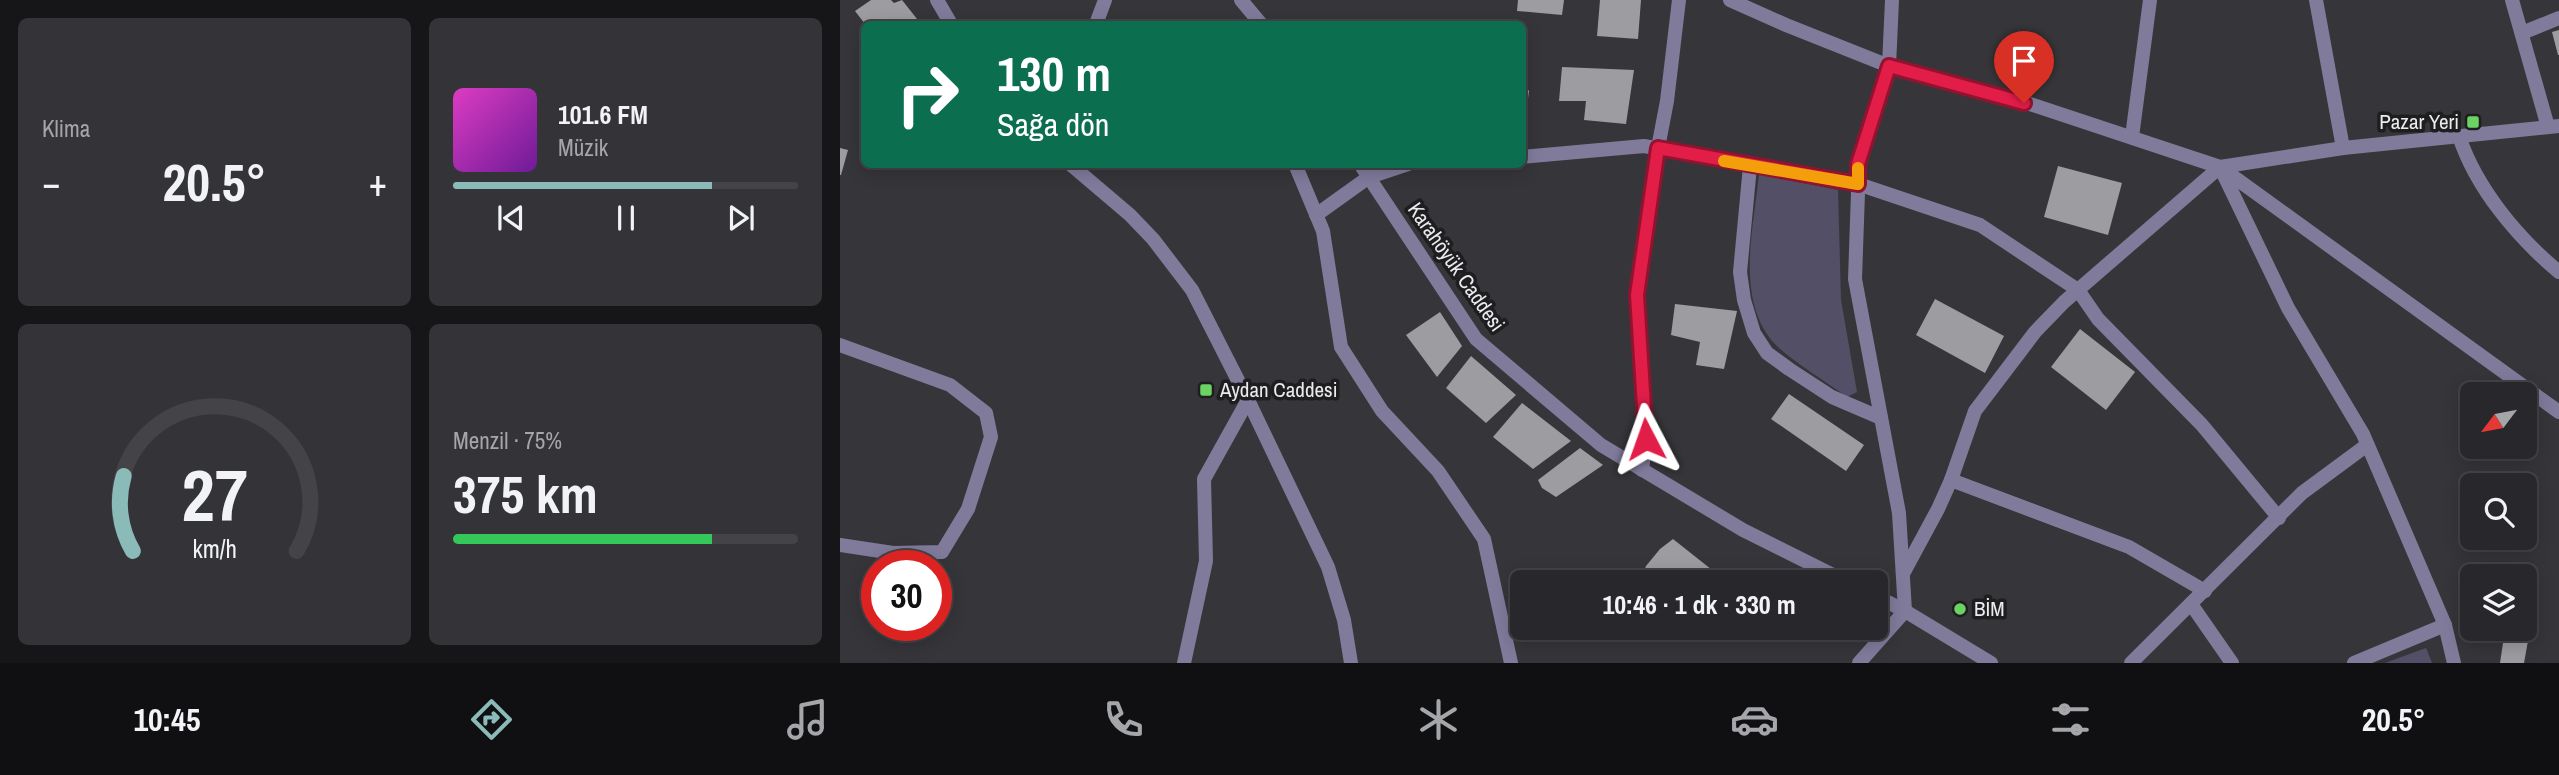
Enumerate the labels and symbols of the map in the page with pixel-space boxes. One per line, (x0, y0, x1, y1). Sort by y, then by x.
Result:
pin (1994, 31, 2054, 103)
place label: Pazar Yeri (2379, 107, 2459, 136)
marker: Pazar Yeri (2465, 114, 2481, 130)
street label: Karahöyük Caddesi (1401, 196, 1512, 337)
place label: Aydan Caddesi (1219, 375, 1337, 404)
marker: Aydan Caddesi (1198, 382, 1214, 398)
north arrow (2460, 382, 2538, 458)
position arrow (1609, 402, 1683, 476)
speed limit sign: 30 (861, 550, 952, 641)
place label: BİM (1974, 594, 2005, 623)
marker: BİM (1952, 601, 1968, 617)

